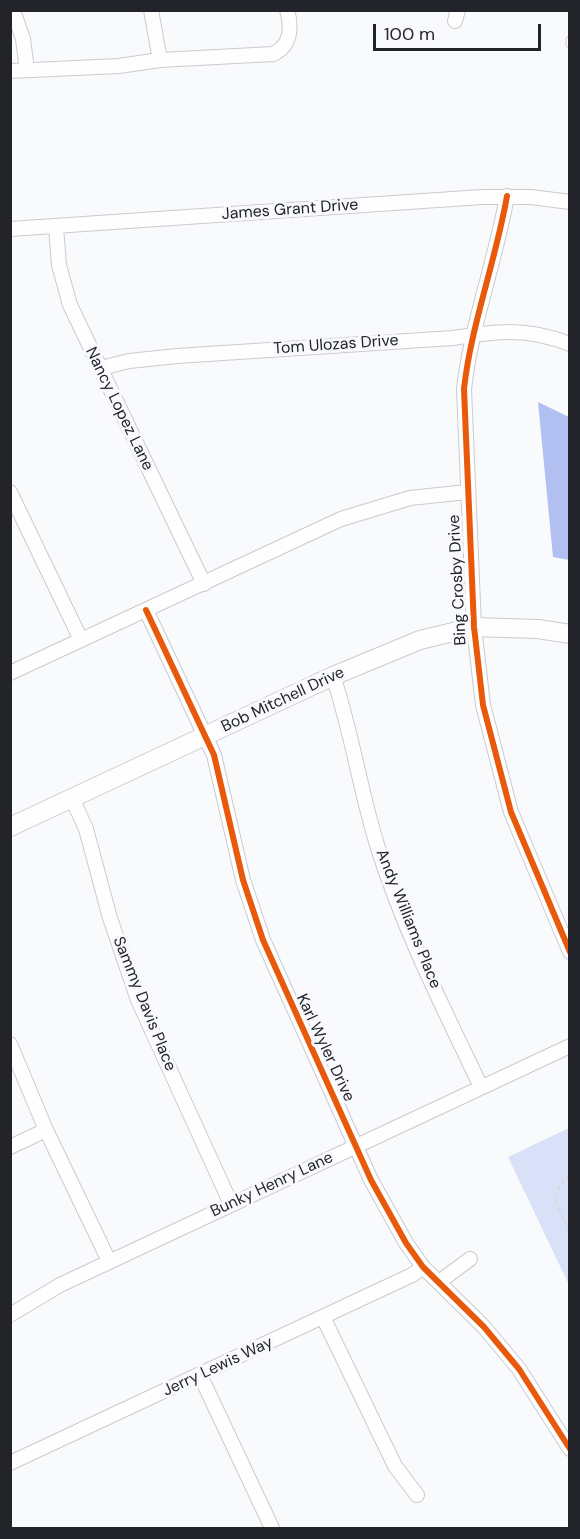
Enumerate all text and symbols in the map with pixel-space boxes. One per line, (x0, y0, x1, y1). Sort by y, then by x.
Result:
scale bar (376, 12, 544, 50)
text: 100 m (384, 22, 435, 46)
street label: James Grant Drive (221, 196, 359, 224)
street label: Tom Ulozas Drive (273, 331, 399, 359)
street label: Nancy Lopez Lane (81, 344, 157, 474)
street label: Bing Crosby Drive (445, 514, 471, 646)
street label: Bob Mitchell Drive (218, 663, 348, 737)
street label: Andy Williams Place (371, 847, 445, 991)
street label: Sammy Davis Place (108, 934, 180, 1074)
street label: Karl Wyler Drive (292, 991, 358, 1105)
street label: Bunky Henry Lane (208, 1148, 336, 1222)
street label: Jerry Lewis Way (160, 1333, 276, 1401)

